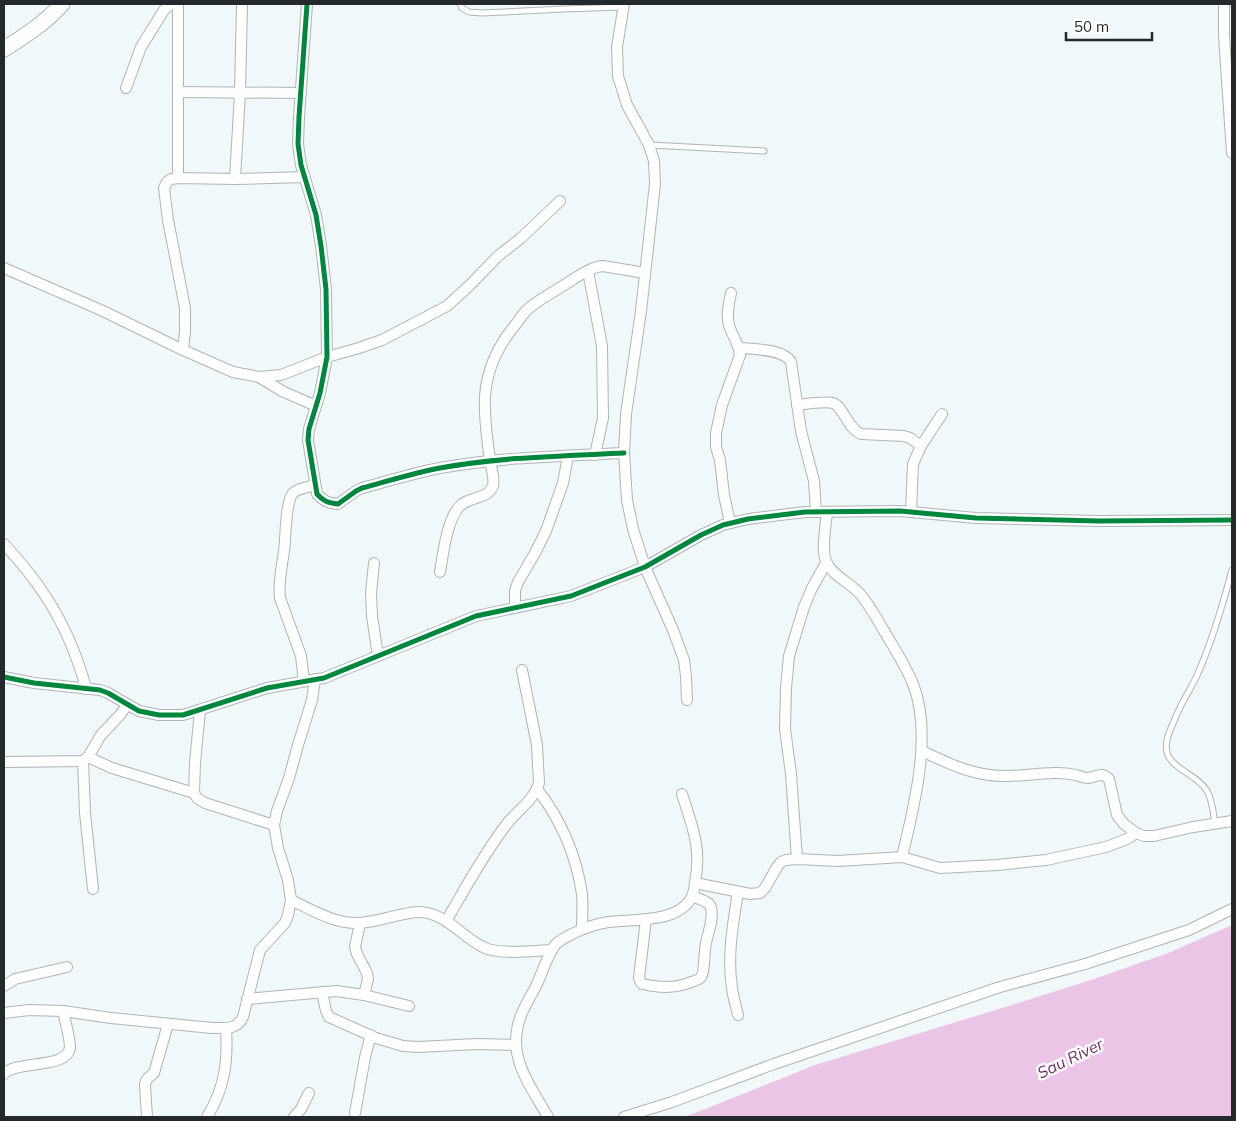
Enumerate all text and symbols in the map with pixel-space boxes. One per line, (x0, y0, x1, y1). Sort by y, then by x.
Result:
scale bar (1066, 10, 1152, 42)
text: 50 m (1074, 17, 1109, 36)
water label: Sau River (1034, 1033, 1107, 1082)

